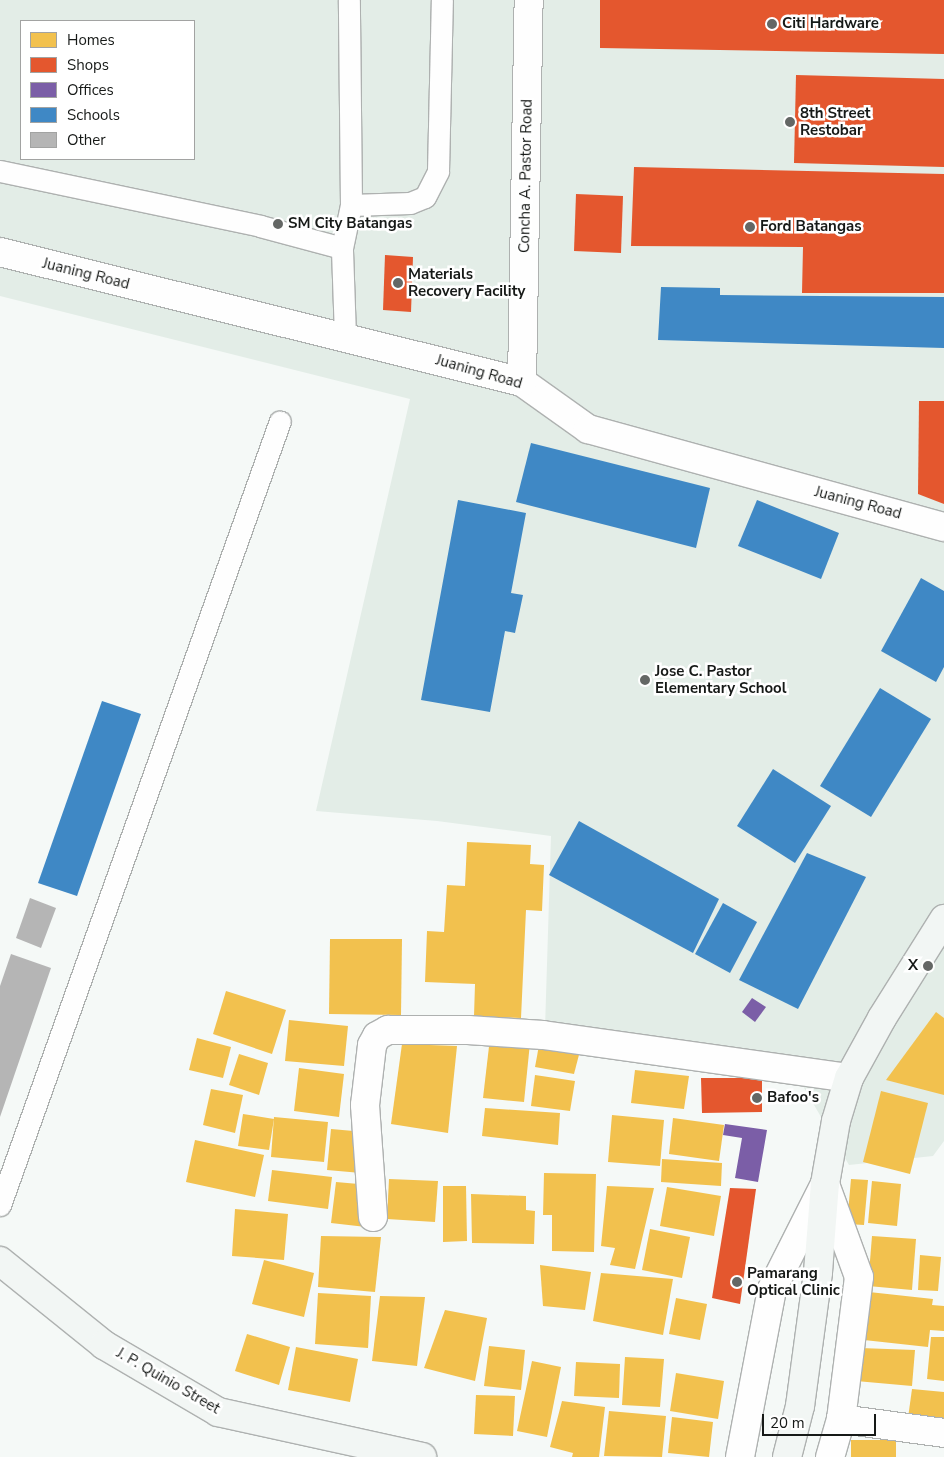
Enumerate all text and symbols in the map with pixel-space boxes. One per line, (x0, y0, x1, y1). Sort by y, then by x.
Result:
place label: Citi Hardware (782, 15, 879, 33)
marker: Citi Hardware (766, 18, 778, 30)
legend (20, 20, 195, 160)
text: Homes (67, 30, 115, 50)
text: Shops (67, 55, 109, 75)
text: Offices (67, 80, 114, 100)
street label: Concha A. Pastor Road (516, 99, 536, 253)
place label: 8th Street Restobar (800, 104, 870, 139)
text: Schools (67, 105, 120, 125)
marker: 8th Street Restobar (784, 116, 796, 128)
text: Other (67, 130, 106, 150)
place label: SM City Batangas (288, 215, 412, 233)
marker: SM City Batangas (272, 218, 284, 230)
place label: Ford Batangas (760, 218, 861, 236)
marker: Ford Batangas (744, 221, 756, 233)
street label: Juaning Road (41, 254, 131, 294)
place label: Materials Recovery Facility (408, 265, 525, 300)
marker: Materials Recovery Facility (392, 277, 404, 289)
street label: Juaning Road (434, 351, 524, 393)
street label: Juaning Road (813, 483, 903, 523)
place label: Jose C. Pastor Elementary School (655, 662, 786, 697)
marker: Jose C. Pastor Elementary School (639, 674, 651, 686)
place label: X (908, 957, 918, 975)
marker: X (922, 960, 934, 972)
place label: Bafoo's (767, 1089, 819, 1107)
marker: Bafoo's (751, 1092, 763, 1104)
place label: Pamarang Optical Clinic (747, 1264, 840, 1299)
marker: Pamarang Optical Clinic (731, 1276, 743, 1288)
street label: J. P. Quinio Street (113, 1344, 223, 1418)
scale bar (764, 1404, 878, 1436)
text: 20 m (770, 1413, 805, 1433)

